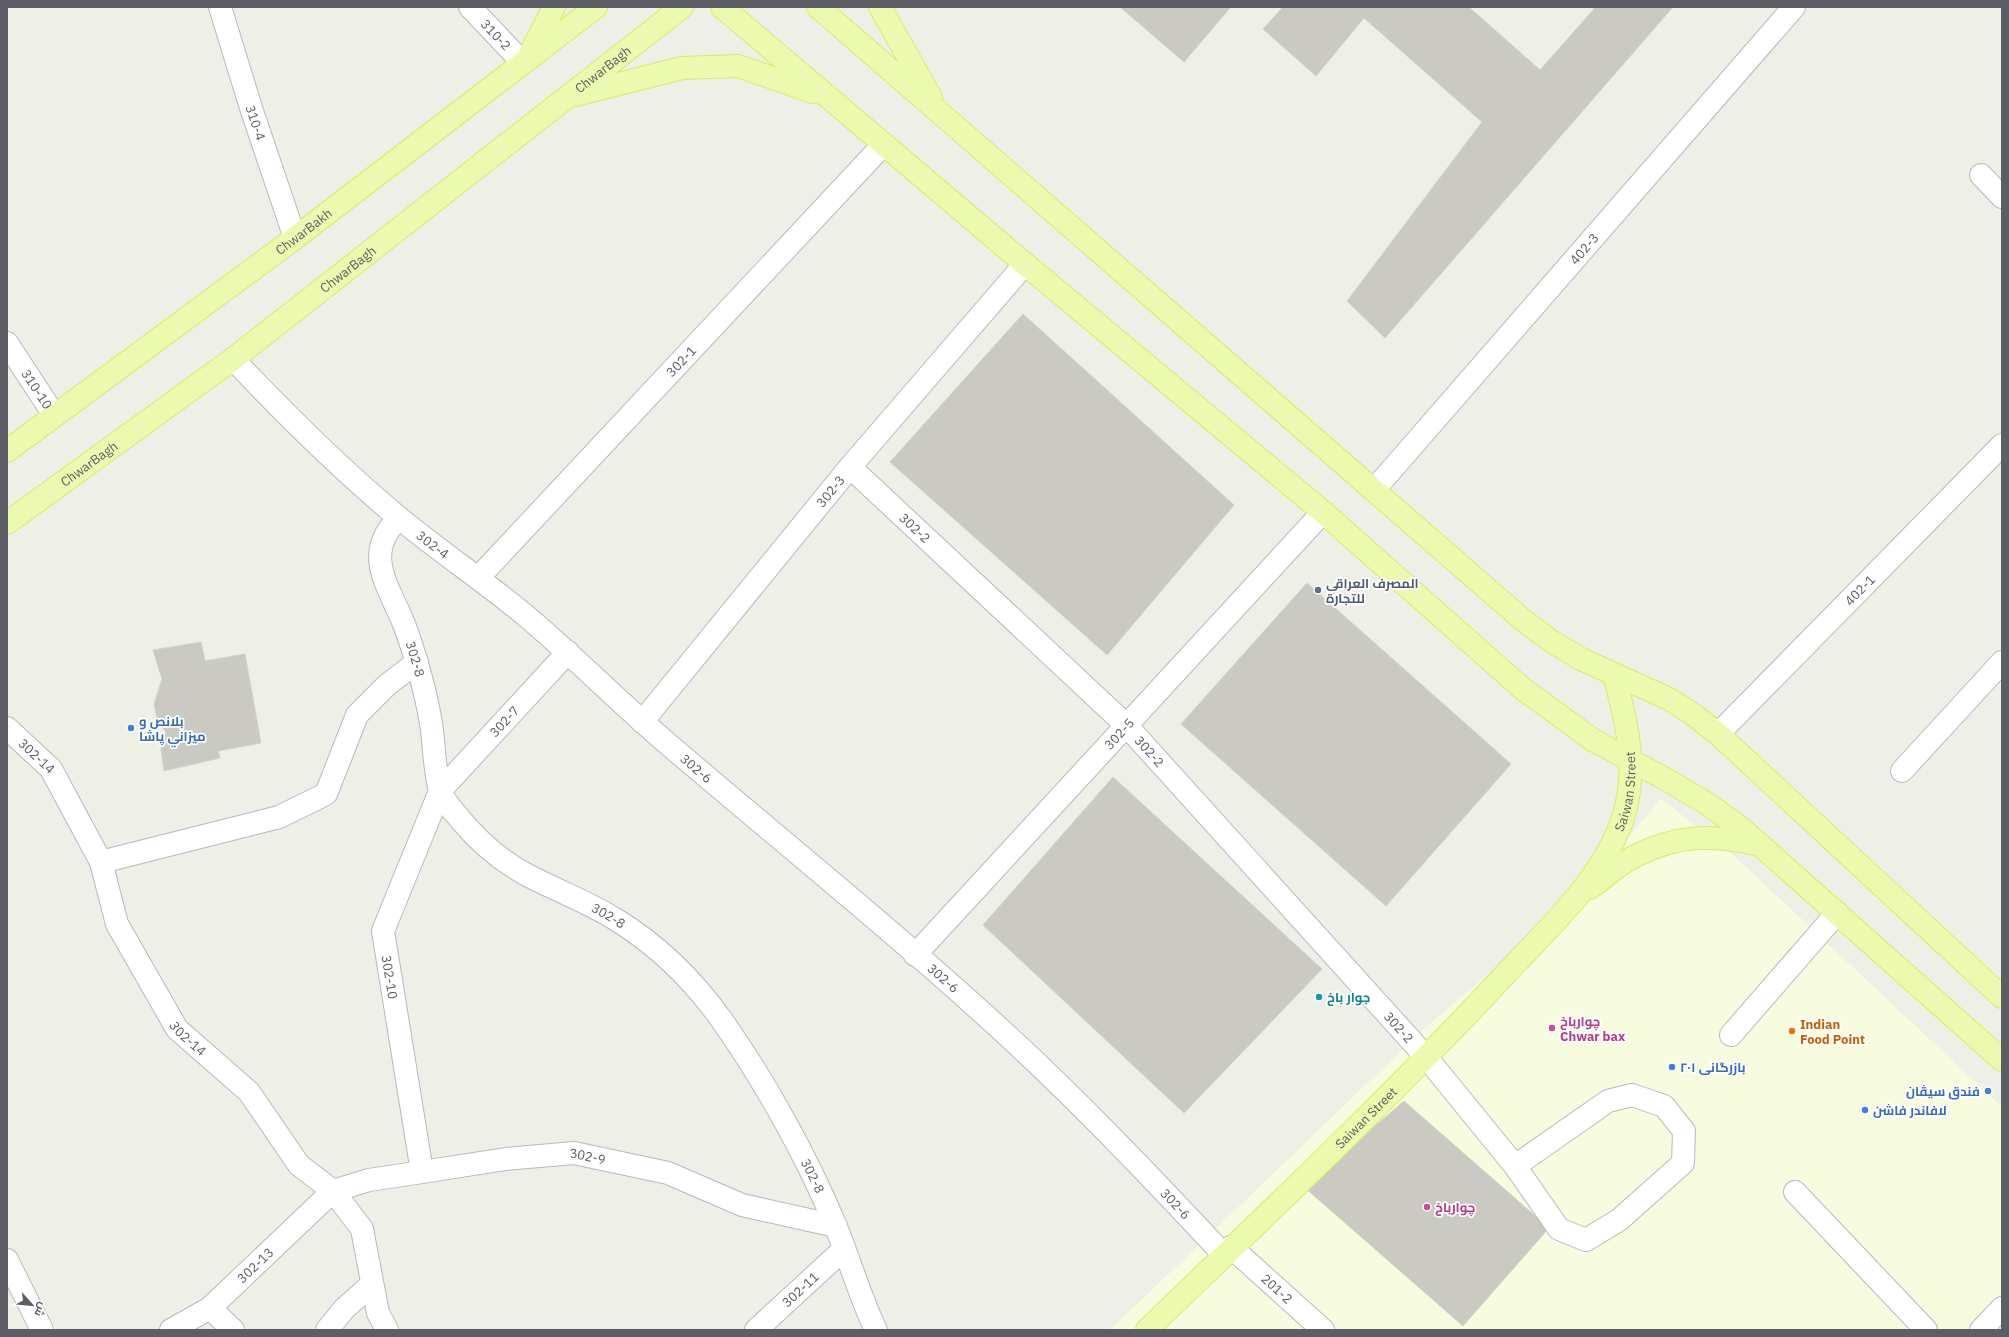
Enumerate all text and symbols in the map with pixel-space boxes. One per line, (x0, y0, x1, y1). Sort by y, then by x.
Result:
street label: 310-2 (477, 16, 514, 54)
street label: ChwarBagh (572, 42, 635, 97)
street label: 310-4 (242, 103, 269, 143)
street label: ChwarBakh (272, 205, 336, 259)
street label: 402-3 (1566, 230, 1603, 268)
street label: ChwarBagh (317, 242, 380, 297)
street label: 302-1 (663, 342, 700, 381)
street label: 310-10 (17, 366, 56, 413)
street label: ChwarBagh (57, 438, 121, 491)
street label: 302-3 (813, 472, 849, 511)
street label: 302-2 (896, 509, 934, 547)
street label: 302-4 (413, 527, 452, 563)
street label: 402-1 (1841, 571, 1879, 609)
place label: المصرف العراقي للتجارة (1326, 575, 1419, 607)
marker: المصرف العراقي للتجارة (1313, 585, 1323, 595)
street label: 302-8 (402, 639, 429, 679)
street label: 302-7 (486, 703, 523, 741)
place label: بلانص و ميزاني پاشا (139, 713, 206, 748)
street label: 302-5 (1101, 715, 1138, 753)
marker: بلانص و ميزاني پاشا (126, 723, 136, 733)
street label: 302-2 (1131, 732, 1168, 771)
street label: 302-14 (15, 735, 59, 778)
street label: 302-6 (677, 750, 716, 787)
street label: Saiwan Street (1611, 751, 1639, 834)
street label: 302-8 (589, 899, 629, 932)
street label: 302-10 (378, 954, 401, 1000)
street label: 302-6 (924, 960, 962, 997)
place label: جوار باخ (1327, 989, 1370, 1006)
marker: جوار باخ (1314, 992, 1324, 1002)
street label: 302-2 (1380, 1008, 1417, 1047)
place label: چوارباخ Chwar bax (1560, 1013, 1626, 1045)
place label: Indian Food Point (1800, 1016, 1865, 1048)
street label: 302-14 (165, 1018, 210, 1060)
marker: چوارباخ Chwar bax (1547, 1023, 1557, 1033)
marker: Indian Food Point (1787, 1026, 1797, 1036)
place label: بازرگانی ٢٠١ (1680, 1059, 1746, 1076)
marker: بازرگانی ٢٠١ (1667, 1062, 1677, 1072)
street label: Saiwan Street (1332, 1083, 1401, 1152)
place label: فندق سيڤان (1906, 1083, 1980, 1100)
marker: فندق سيڤان (1983, 1086, 1993, 1096)
place label: لافاندر فاشن (1873, 1102, 1947, 1119)
marker: لافاندر فاشن (1860, 1105, 1870, 1115)
street label: 302-9 (569, 1145, 607, 1168)
street label: 302-8 (797, 1156, 828, 1196)
street label: 302-6 (1157, 1185, 1194, 1223)
place label: چوارباخ (1435, 1199, 1475, 1217)
marker: چوارباخ (1422, 1202, 1432, 1212)
street label: 302-13 (234, 1244, 277, 1287)
street label: 302-11 (778, 1268, 823, 1311)
street label: 201-2 (1257, 1270, 1296, 1307)
north arrow (12, 1285, 52, 1325)
text: ش (31, 1300, 50, 1319)

